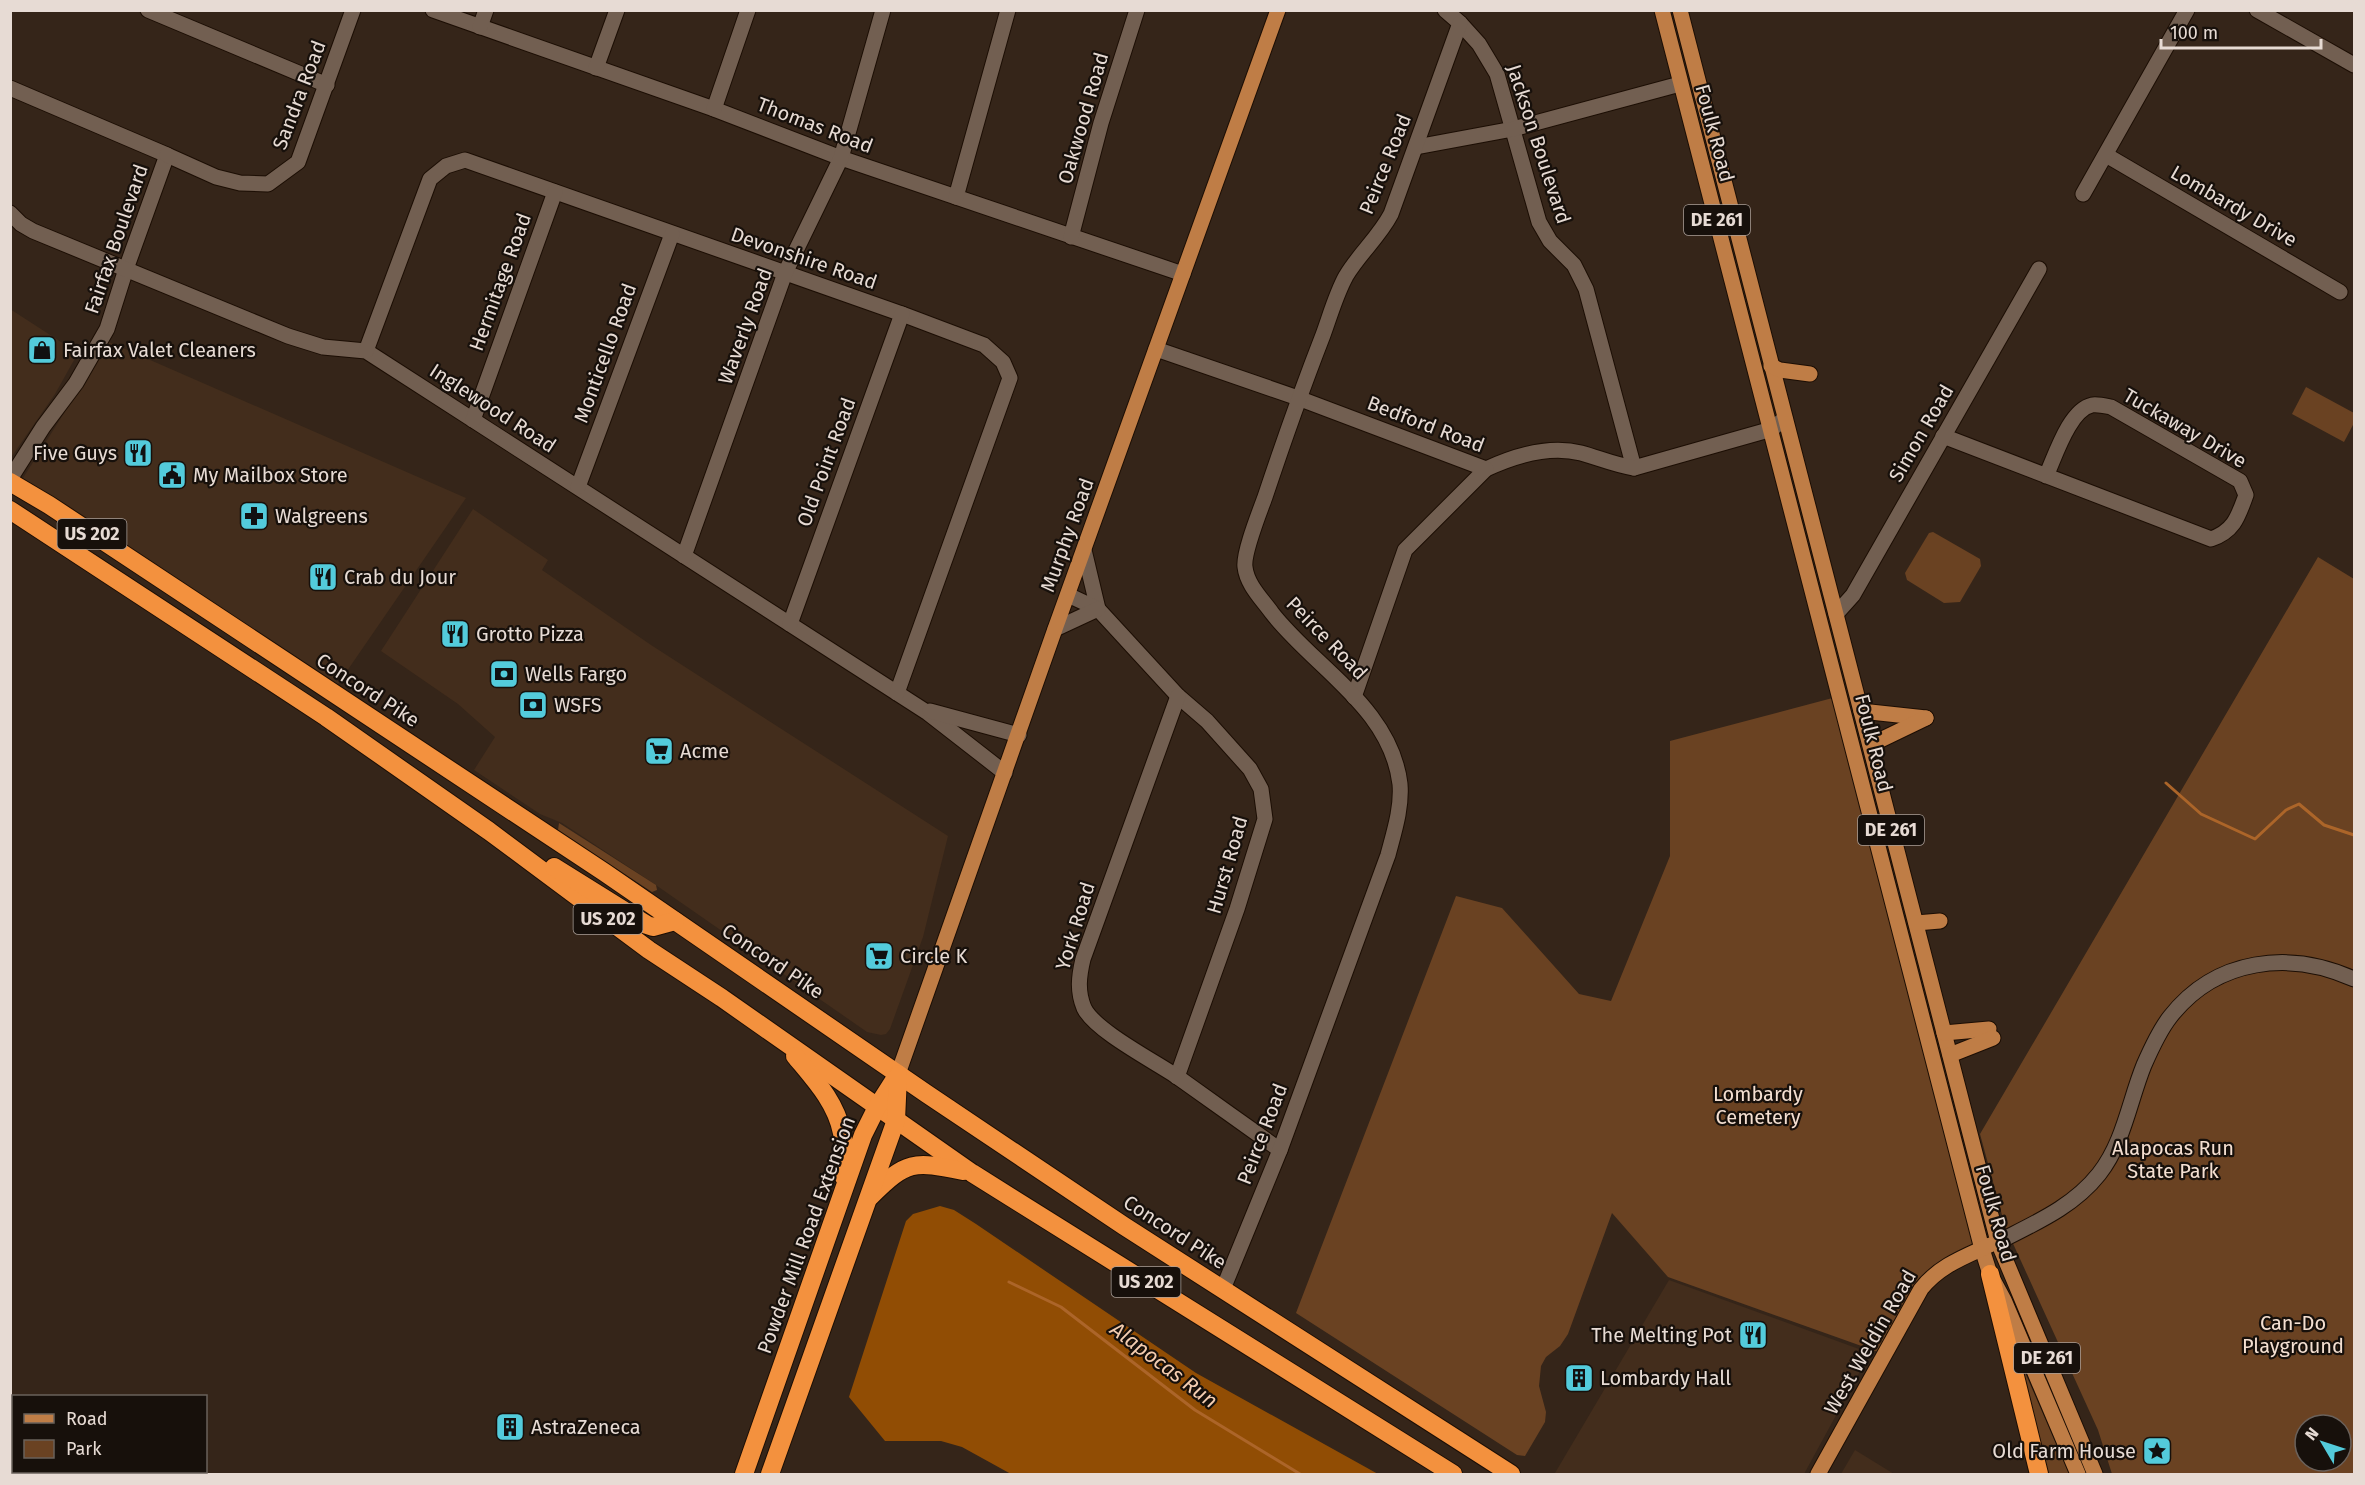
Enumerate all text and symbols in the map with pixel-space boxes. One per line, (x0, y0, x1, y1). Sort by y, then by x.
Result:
scale bar (2161, 12, 2322, 50)
text: 100 m (2170, 22, 2218, 44)
street label: Sandra Road (267, 37, 331, 153)
street label: Oakwood Road (1053, 49, 1113, 187)
street label: Jackson Boulevard (1502, 61, 1576, 227)
street label: Foulk Road (1690, 82, 1740, 184)
street label: Thomas Road (754, 92, 876, 158)
street label: Peirce Road (1354, 110, 1416, 218)
street label: Lombardy Drive (2167, 160, 2301, 252)
street label: Fairfax Boulevard (79, 161, 153, 317)
road number: DE 261 (1684, 205, 1750, 235)
street label: Hermitage Road (464, 210, 536, 354)
street label: Devonshire Road (728, 222, 880, 294)
street label: Waverly Road (713, 265, 777, 387)
street label: Monticello Road (569, 280, 641, 426)
shop icon: Fairfax Valet Cleaners (26, 334, 58, 366)
place label: Fairfax Valet Cleaners (63, 338, 256, 362)
street label: Inglewood Road (425, 358, 561, 458)
street label: Simon Road (1883, 380, 1959, 486)
street label: Tuckaway Drive (2119, 383, 2251, 473)
street label: Bedford Road (1364, 391, 1488, 457)
street label: Old Point Road (792, 394, 860, 530)
restaurant icon: Five Guys (122, 437, 154, 469)
place label: Five Guys (33, 441, 117, 465)
public building icon: My Mailbox Store (156, 459, 188, 491)
place label: My Mailbox Store (193, 463, 348, 487)
street label: Murphy Road (1035, 475, 1099, 595)
pharmacy icon: Walgreens (238, 500, 270, 532)
place label: Walgreens (275, 504, 368, 528)
road number: US 202 (58, 519, 127, 549)
restaurant icon: Crab du Jour (307, 561, 339, 593)
place label: Crab du Jour (344, 565, 456, 589)
street label: Peirce Road (1281, 591, 1373, 685)
restaurant icon: Grotto Pizza (439, 618, 471, 650)
place label: Grotto Pizza (476, 622, 584, 646)
street label: Concord Pike (312, 648, 424, 732)
bank icon: Wells Fargo (488, 658, 520, 690)
place label: Wells Fargo (525, 662, 627, 686)
bank icon: WSFS (517, 689, 549, 721)
street label: Foulk Road (1850, 692, 1898, 794)
place label: WSFS (554, 693, 602, 717)
supermarket icon: Acme (643, 735, 675, 767)
place label: Acme (680, 739, 729, 763)
street label: Hurst Road (1202, 813, 1252, 917)
road number: DE 261 (1858, 815, 1924, 845)
street label: York Road (1050, 879, 1100, 973)
road number: US 202 (574, 904, 642, 934)
street label: Concord Pike (718, 918, 828, 1004)
supermarket icon: Circle K (863, 940, 895, 972)
place label: Circle K (900, 944, 967, 968)
street label: Peirce Road (1232, 1080, 1292, 1188)
park label: Lombardy Cemetery (1713, 1082, 1803, 1129)
street label: Powder Mill Road Extension (752, 1113, 860, 1357)
park label: Alapocas Run State Park (2112, 1136, 2234, 1183)
street label: Foulk Road (1971, 1162, 2021, 1264)
street label: Concord Pike (1119, 1190, 1231, 1274)
street label: West Weldin Road (1819, 1266, 1921, 1418)
road number: US 202 (1112, 1267, 1180, 1297)
park label: Can-Do Playground (2242, 1311, 2344, 1358)
water label: Alapocas Run (1104, 1316, 1223, 1414)
restaurant icon: The Melting Pot (1737, 1319, 1769, 1351)
place label: The Melting Pot (1591, 1323, 1733, 1347)
road number: DE 261 (2014, 1343, 2080, 1373)
building icon: Lombardy Hall (1563, 1362, 1595, 1394)
place label: Lombardy Hall (1600, 1366, 1731, 1390)
legend (12, 1395, 207, 1473)
text: Road (66, 1408, 108, 1430)
building icon: AstraZeneca (494, 1411, 526, 1443)
north arrow (2293, 1413, 2353, 1473)
place label: AstraZeneca (531, 1415, 641, 1439)
text: N (2301, 1424, 2322, 1444)
place icon: Old Farm House (2141, 1435, 2173, 1467)
text: Park (66, 1438, 102, 1460)
place label: Old Farm House (1992, 1439, 2136, 1463)

